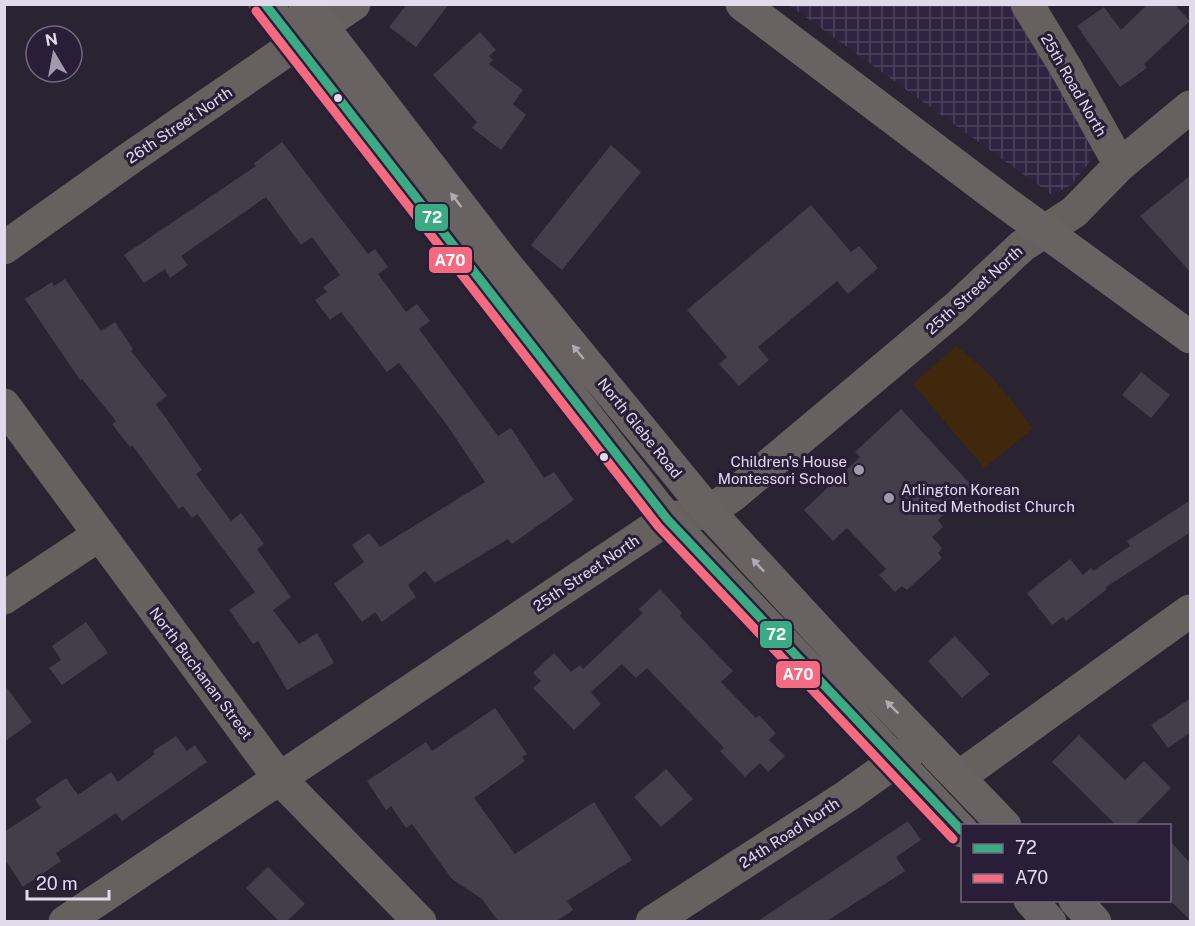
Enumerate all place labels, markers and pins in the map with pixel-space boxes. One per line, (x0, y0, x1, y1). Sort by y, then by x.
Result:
unlabelled marker (332, 92, 344, 104)
unlabelled marker (598, 451, 610, 463)
place label: Children's House Montessori School (718, 453, 847, 487)
marker: Children's House Montessori School (852, 463, 866, 477)
place label: Arlington Korean United Methodist Church (901, 481, 1075, 515)
marker: Arlington Korean United Methodist Church (882, 491, 896, 505)

